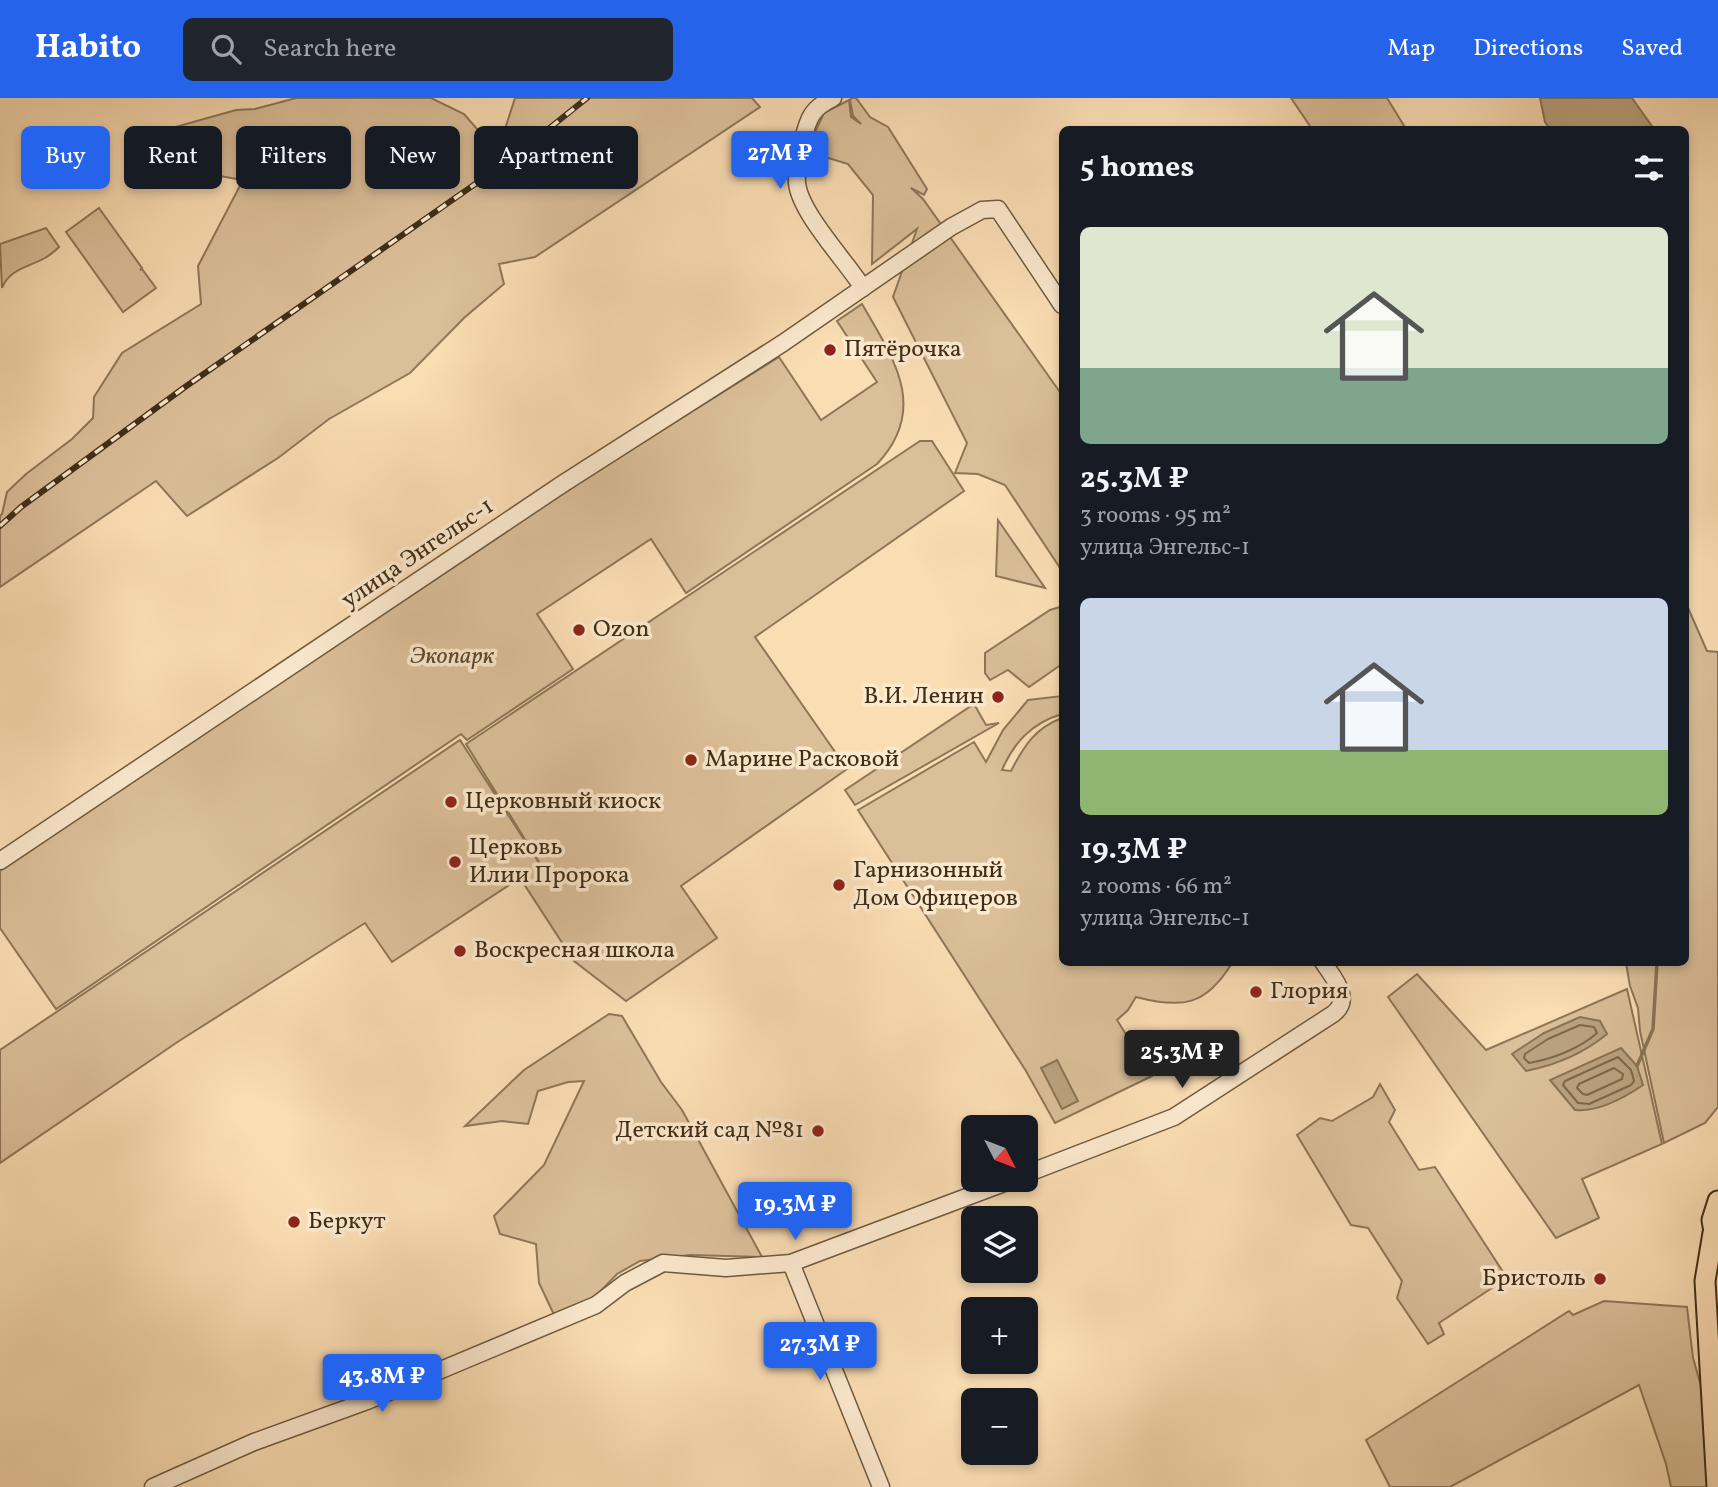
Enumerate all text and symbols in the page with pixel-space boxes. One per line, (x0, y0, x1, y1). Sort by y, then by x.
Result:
search box (183, 18, 673, 81)
text: Habito (35, 26, 141, 72)
icon: search (207, 30, 245, 68)
text: Search here (263, 31, 396, 67)
text: Map (1387, 32, 1435, 66)
text: Directions (1473, 32, 1583, 66)
text: Saved (1621, 32, 1683, 66)
chip: Buy (21, 126, 110, 189)
chip: Rent (124, 126, 222, 189)
chip: Filters (236, 126, 351, 189)
chip: New (365, 126, 460, 189)
chip: Apartment (474, 126, 638, 189)
pin: 27M ₽ (731, 132, 829, 191)
text: 27M ₽ (747, 138, 813, 170)
text: 5 homes (1080, 147, 1194, 189)
icon: filters (1630, 149, 1668, 187)
icon: home (1311, 273, 1437, 399)
place label: Пятёрочка (844, 333, 962, 367)
marker: Пятёрочка (822, 342, 838, 358)
text: 25.3M ₽ (1080, 458, 1189, 500)
street label: улица Энгельс-1 (335, 490, 501, 618)
text: 3 rooms · 95 m² (1080, 500, 1231, 532)
text: улица Энгельс-1 (1080, 532, 1250, 564)
place label: Ozon (593, 613, 650, 647)
marker: Ozon (571, 622, 587, 638)
park label: Экопарк (410, 640, 494, 674)
icon: home (1311, 644, 1437, 770)
place label: В.И. Ленин (863, 680, 984, 714)
marker: В.И. Ленин (990, 689, 1006, 705)
place label: Марине Расковой (705, 743, 899, 777)
marker: Марине Расковой (683, 752, 699, 768)
place label: Церковный киоск (465, 785, 661, 819)
marker: Церковный киоск (443, 794, 459, 810)
text: 19.3M ₽ (1080, 829, 1187, 871)
place label: Церковь Илии Пророка (469, 831, 630, 893)
marker: Церковь Илии Пророка (447, 854, 463, 870)
place label: Гарнизонный Дом Офицеров (853, 854, 1018, 916)
text: 2 rooms · 66 m² (1080, 871, 1232, 903)
marker: Гарнизонный Дом Офицеров (831, 877, 847, 893)
text: улица Энгельс-1 (1080, 903, 1250, 935)
place label: Воскресная школа (474, 934, 675, 968)
marker: Воскресная школа (452, 943, 468, 959)
place label: Глория (1270, 975, 1348, 1009)
marker: Глория (1248, 984, 1264, 1000)
pin: 25.3M ₽ (1117, 1030, 1247, 1090)
text: 25.3M ₽ (1140, 1037, 1224, 1069)
place label: Детский сад №81 (615, 1114, 804, 1148)
north arrow (961, 1115, 1038, 1192)
map controls (961, 1115, 1038, 1465)
marker: Детский сад №81 (810, 1123, 826, 1139)
pin: 19.3M ₽ (730, 1182, 860, 1242)
text: 19.3M ₽ (754, 1189, 836, 1221)
place label: Беркут (308, 1205, 386, 1239)
button: layers (961, 1206, 1038, 1283)
marker: Беркут (286, 1214, 302, 1230)
place label: Бристоль (1482, 1262, 1586, 1296)
marker: Бристоль (1592, 1271, 1608, 1287)
button: + (961, 1297, 1038, 1374)
pin: 27.3M ₽ (755, 1322, 885, 1382)
text: 27.3M ₽ (780, 1329, 860, 1361)
pin: 43.8M ₽ (317, 1354, 447, 1414)
text: 43.8M ₽ (339, 1361, 425, 1393)
button: − (961, 1388, 1038, 1465)

